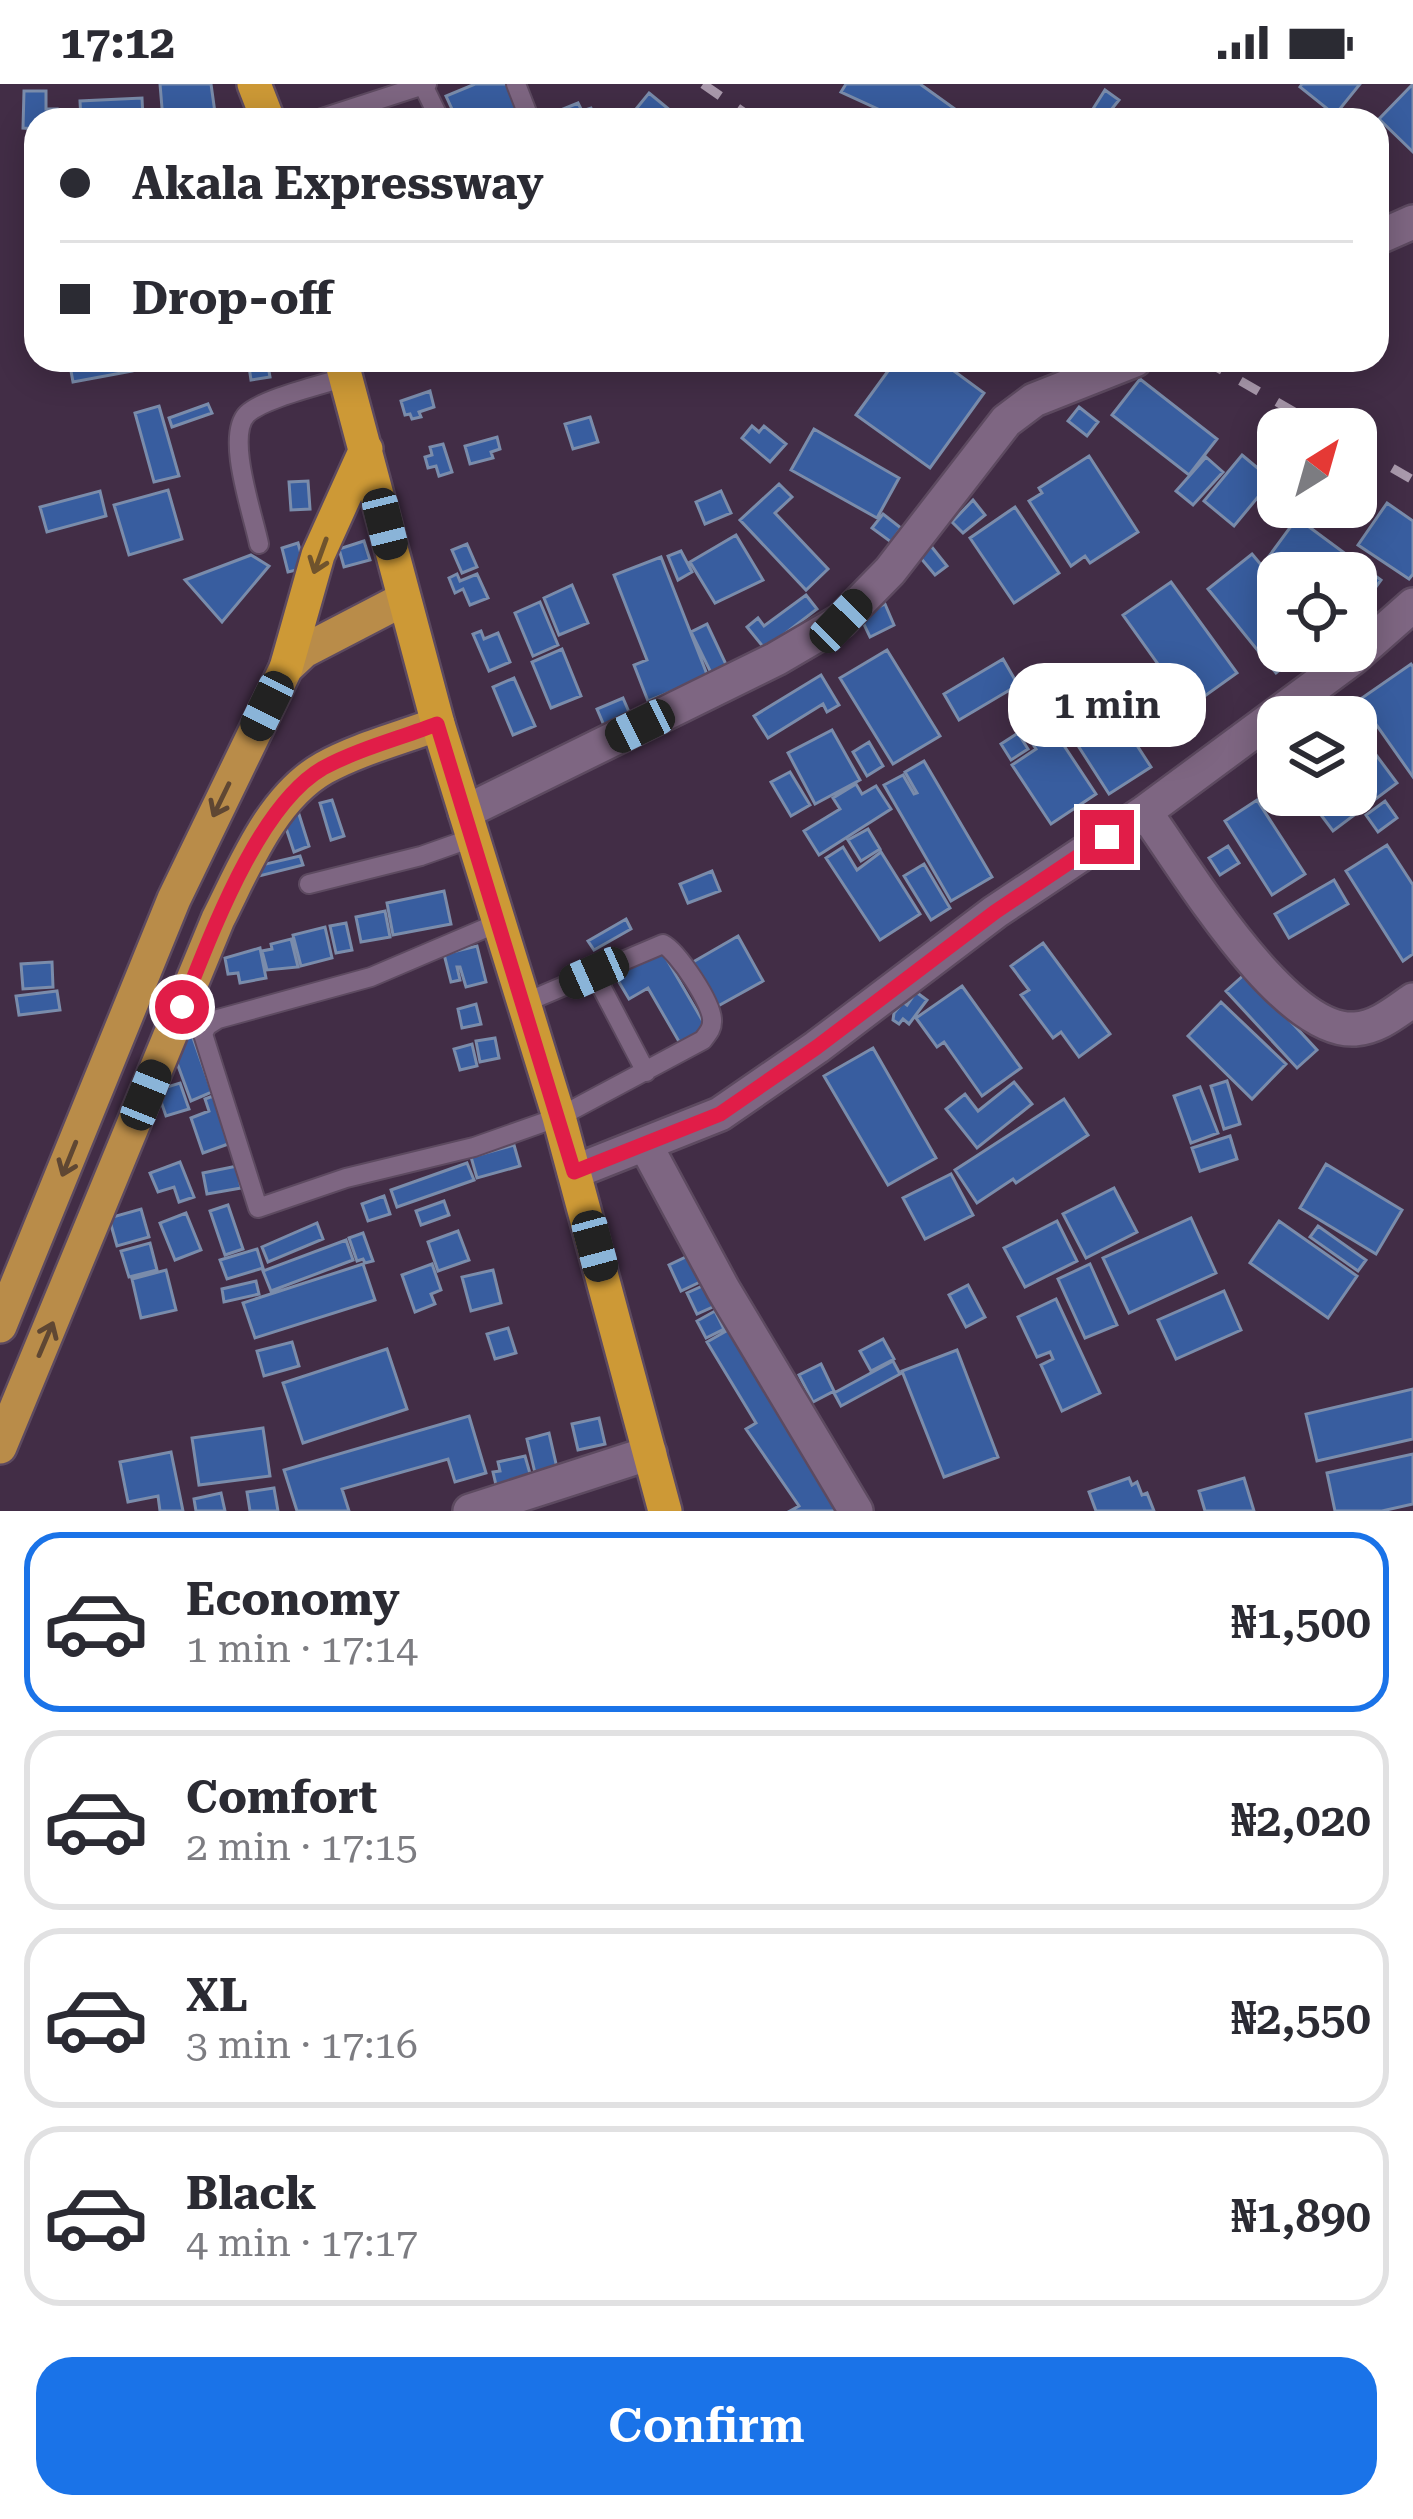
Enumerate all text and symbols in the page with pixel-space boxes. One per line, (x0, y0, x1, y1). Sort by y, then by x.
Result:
text: 17:12 (60, 16, 175, 69)
text: Akala Expressway (132, 157, 544, 210)
text: Drop-off (132, 272, 333, 325)
north arrow (1257, 408, 1377, 528)
map controls (1257, 408, 1377, 816)
car (359, 485, 411, 563)
one-way arrow (307, 537, 329, 574)
button: locate (1257, 552, 1377, 672)
car (803, 583, 879, 659)
callout: 1 min (1008, 663, 1206, 747)
car (235, 666, 299, 746)
text: 1 min (1053, 682, 1161, 728)
car (600, 694, 680, 758)
button: layers (1257, 696, 1377, 816)
one-way arrow (208, 782, 231, 817)
route end (1080, 810, 1134, 864)
car (554, 942, 634, 1004)
route start (155, 980, 209, 1034)
car (116, 1055, 176, 1135)
one-way arrow (57, 1140, 78, 1177)
car (568, 1207, 622, 1285)
one-way arrow (37, 1321, 58, 1358)
icon: car (42, 1568, 150, 1676)
text: Economy (186, 1573, 400, 1626)
text: ₦1,500 (1231, 1596, 1371, 1649)
text: 1 min · 17:14 (186, 1626, 418, 1672)
icon: car (42, 1766, 150, 1874)
text: Comfort (186, 1771, 377, 1824)
text: ₦2,020 (1231, 1794, 1371, 1847)
text: 2 min · 17:15 (186, 1824, 418, 1870)
icon: car (42, 1964, 150, 2072)
text: XL (186, 1969, 248, 2022)
text: ₦2,550 (1231, 1992, 1371, 2045)
text: 3 min · 17:16 (186, 2022, 418, 2068)
icon: car (42, 2162, 150, 2270)
text: Black (186, 2167, 316, 2220)
text: ₦1,890 (1231, 2190, 1371, 2243)
text: 4 min · 17:17 (186, 2220, 418, 2266)
button: Confirm (36, 2357, 1377, 2495)

